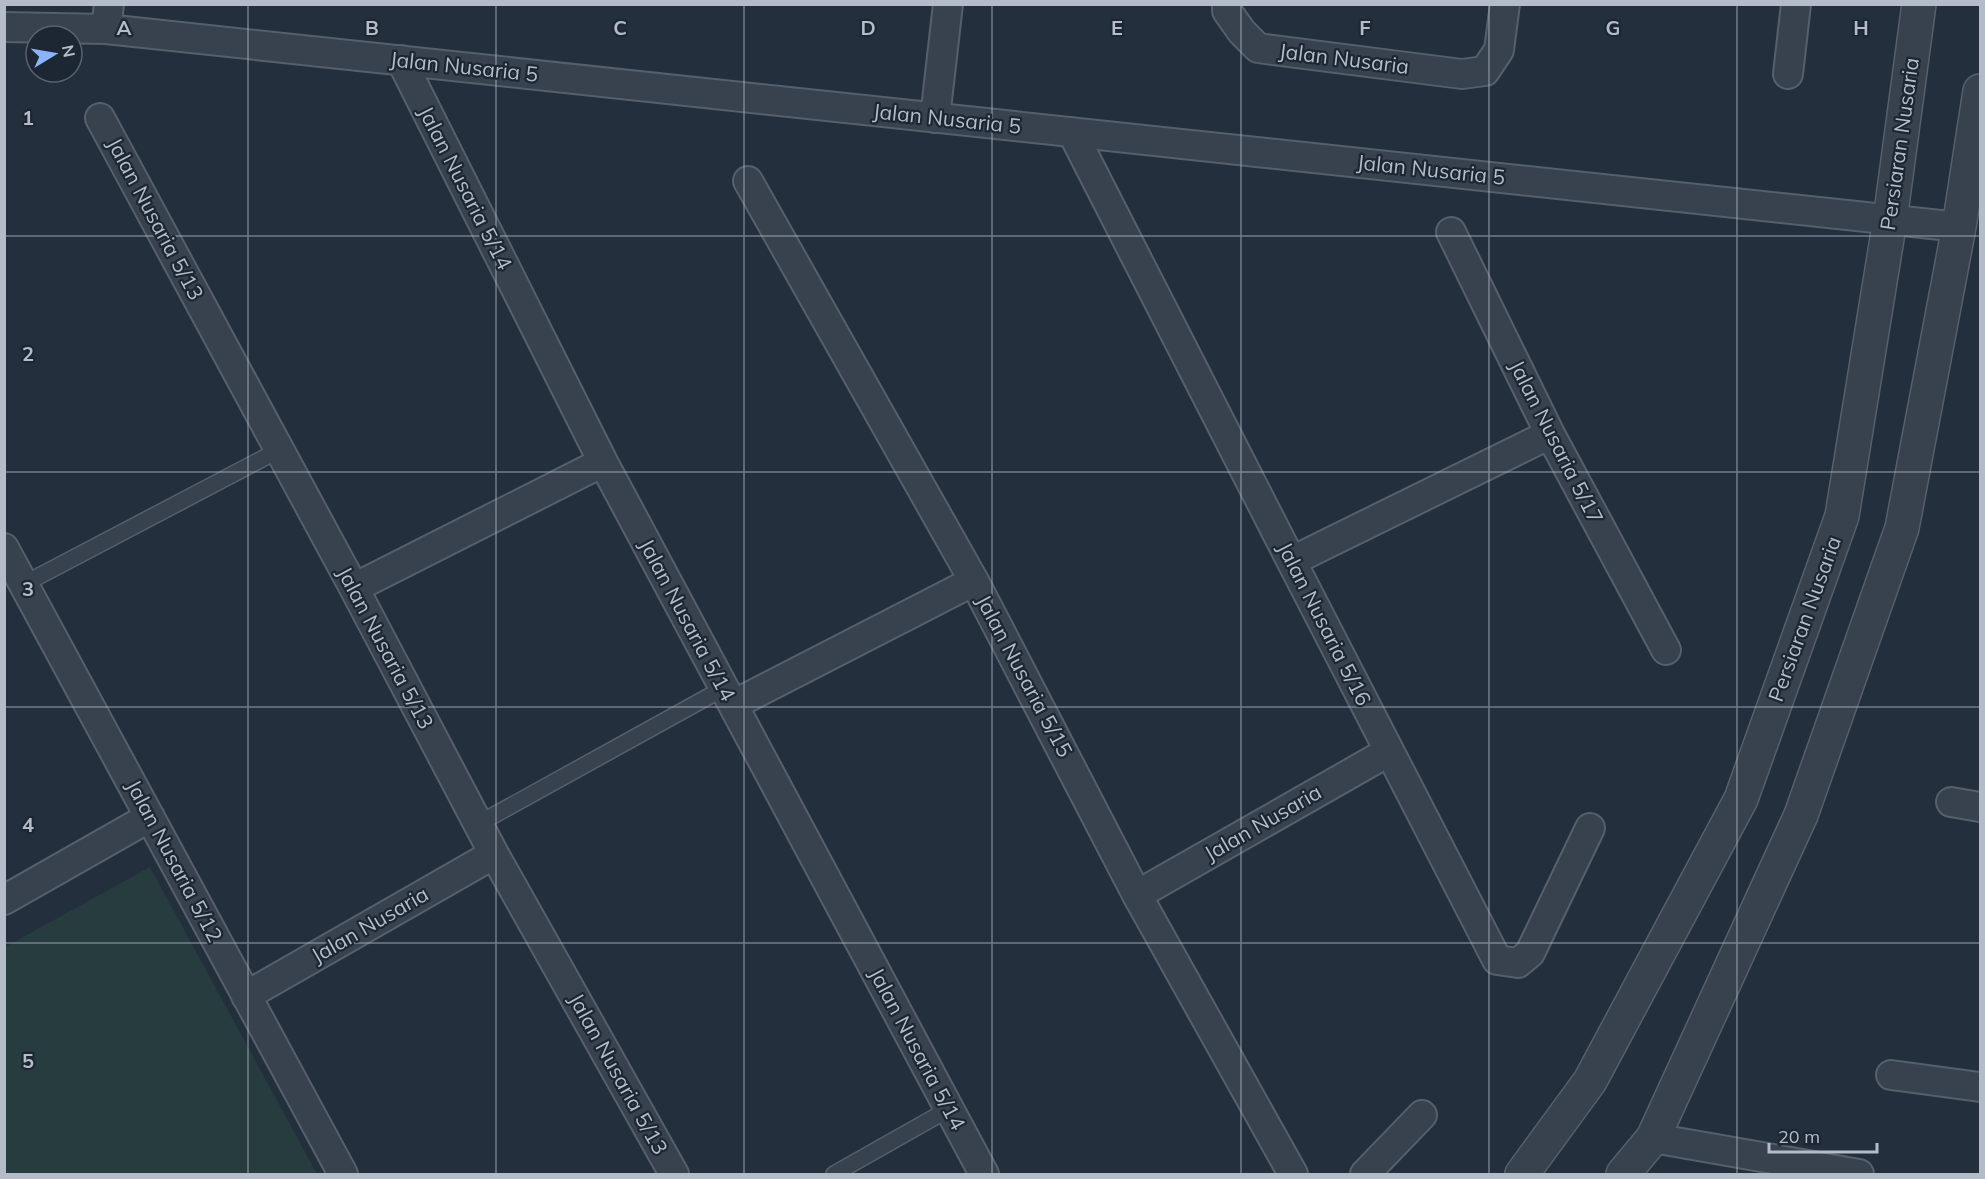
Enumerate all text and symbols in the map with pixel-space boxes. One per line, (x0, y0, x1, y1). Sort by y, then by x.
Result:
text: A (117, 15, 132, 40)
text: B (365, 15, 379, 40)
text: C (613, 15, 627, 40)
text: D (860, 15, 876, 40)
text: E (1111, 15, 1123, 40)
text: F (1359, 15, 1371, 40)
text: G (1606, 15, 1620, 40)
text: H (1853, 15, 1869, 40)
north arrow (24, 24, 84, 84)
street label: Jalan Nusaria (1278, 37, 1411, 79)
text: N (58, 43, 80, 59)
street label: Jalan Nusaria 5 (389, 45, 540, 87)
street label: Persiaran Nusaria (1874, 56, 1924, 232)
street label: Jalan Nusaria 5 (872, 97, 1023, 139)
street label: Jalan Nusaria 5/14 (413, 101, 519, 274)
text: 1 (22, 105, 34, 130)
street label: Jalan Nusaria 5/13 (102, 133, 210, 304)
street label: Jalan Nusaria 5 (1356, 148, 1507, 190)
text: 2 (22, 341, 34, 366)
street label: Jalan Nusaria 5/17 (1504, 355, 1609, 528)
street label: Persiaran Nusaria (1762, 532, 1846, 705)
street label: Jalan Nusaria 5/14 (634, 534, 742, 706)
street label: Jalan Nusaria 5/16 (1272, 537, 1377, 710)
street label: Jalan Nusaria 5/13 (332, 562, 440, 733)
text: 3 (22, 576, 34, 601)
street label: Jalan Nusaria 5/15 (971, 590, 1079, 761)
street label: Jalan Nusaria 5/12 (121, 775, 229, 946)
street label: Jalan Nusaria (1199, 778, 1326, 866)
text: 4 (22, 812, 34, 837)
street label: Jalan Nusaria (306, 880, 433, 968)
street label: Jalan Nusaria 5/14 (864, 963, 972, 1135)
street label: Jalan Nusaria 5/13 (564, 988, 674, 1159)
text: 5 (22, 1048, 34, 1073)
scale bar (1769, 1116, 1877, 1154)
text: 20 m (1778, 1125, 1820, 1148)

